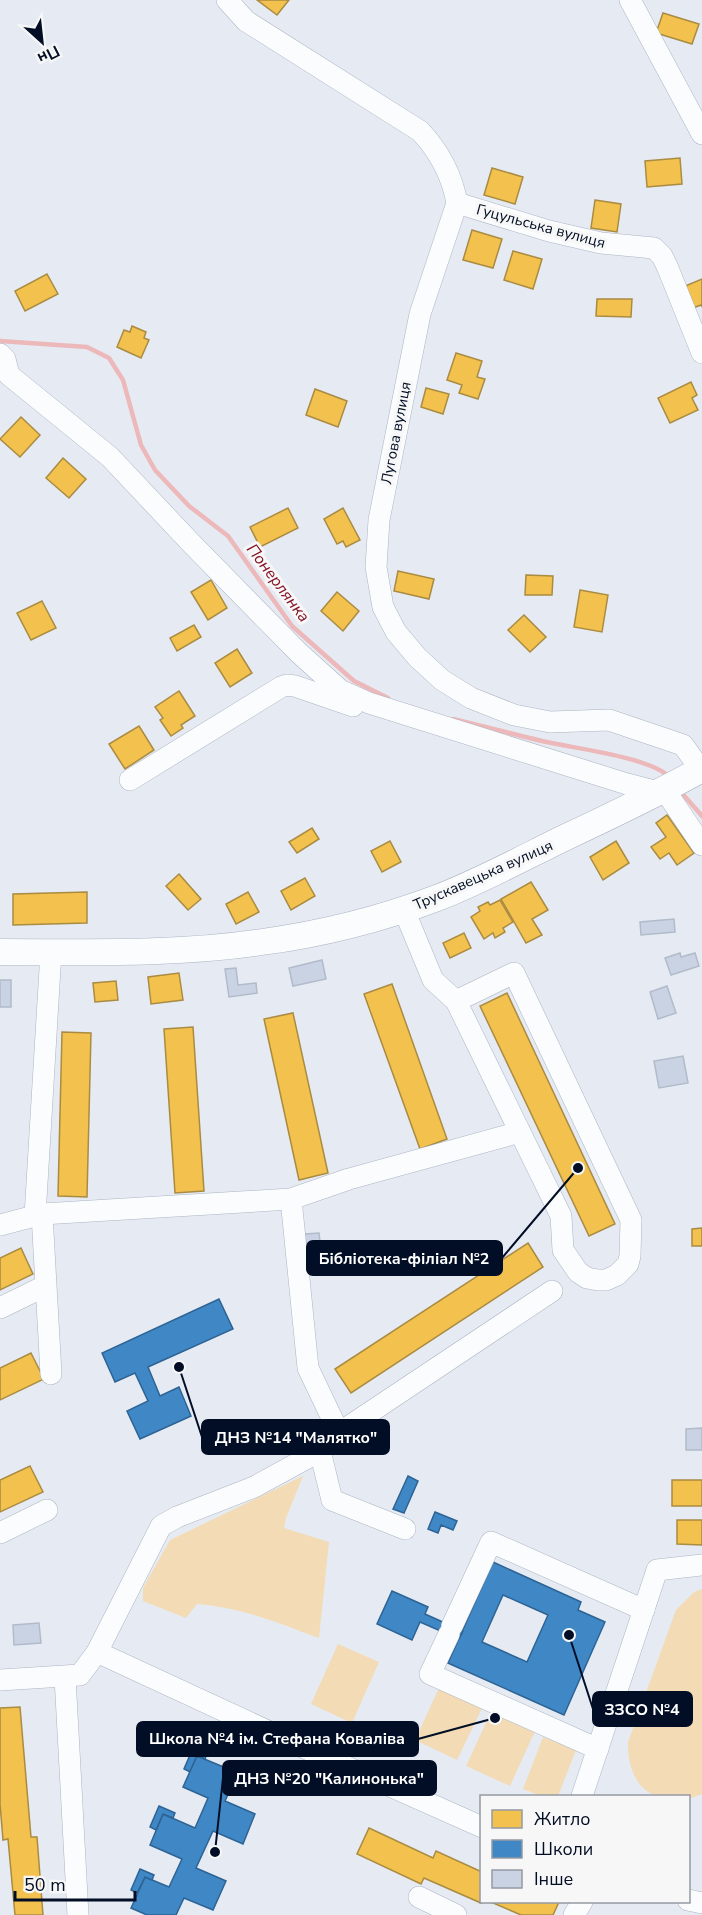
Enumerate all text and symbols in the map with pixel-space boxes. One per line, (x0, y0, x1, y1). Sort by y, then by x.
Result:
north arrow (12, 12, 72, 72)
text: Пн (34, 40, 63, 69)
street label: Гуцульська вулиця (474, 199, 608, 253)
street label: Лугова вулиця (376, 380, 416, 486)
water label: Понерлянка (241, 539, 315, 627)
street label: Трускавецька вулиця (410, 835, 556, 915)
callout: Бібліотека-філіал №2 (307, 1241, 502, 1275)
text: Бібліотека-філіал №2 (319, 1248, 489, 1270)
callout: ДНЗ №14 "Малятко" (202, 1420, 389, 1454)
text: ДНЗ №14 "Малятко" (215, 1427, 377, 1449)
callout: ЗЗСО №4 (593, 1692, 692, 1726)
text: ЗЗСО №4 (604, 1699, 680, 1721)
callout: Школа №4 ім. Стефана Коваліва (137, 1722, 418, 1756)
text: Школа №4 ім. Стефана Коваліва (149, 1728, 405, 1750)
callout: ДНЗ №20 "Калинонька" (223, 1761, 436, 1795)
text: ДНЗ №20 "Калинонька" (234, 1768, 424, 1790)
legend (480, 1795, 690, 1903)
text: Житло (534, 1807, 590, 1831)
text: Школи (534, 1837, 593, 1861)
scale bar (15, 1864, 135, 1902)
text: Інше (534, 1867, 573, 1891)
text: 50 m (24, 1873, 66, 1897)

